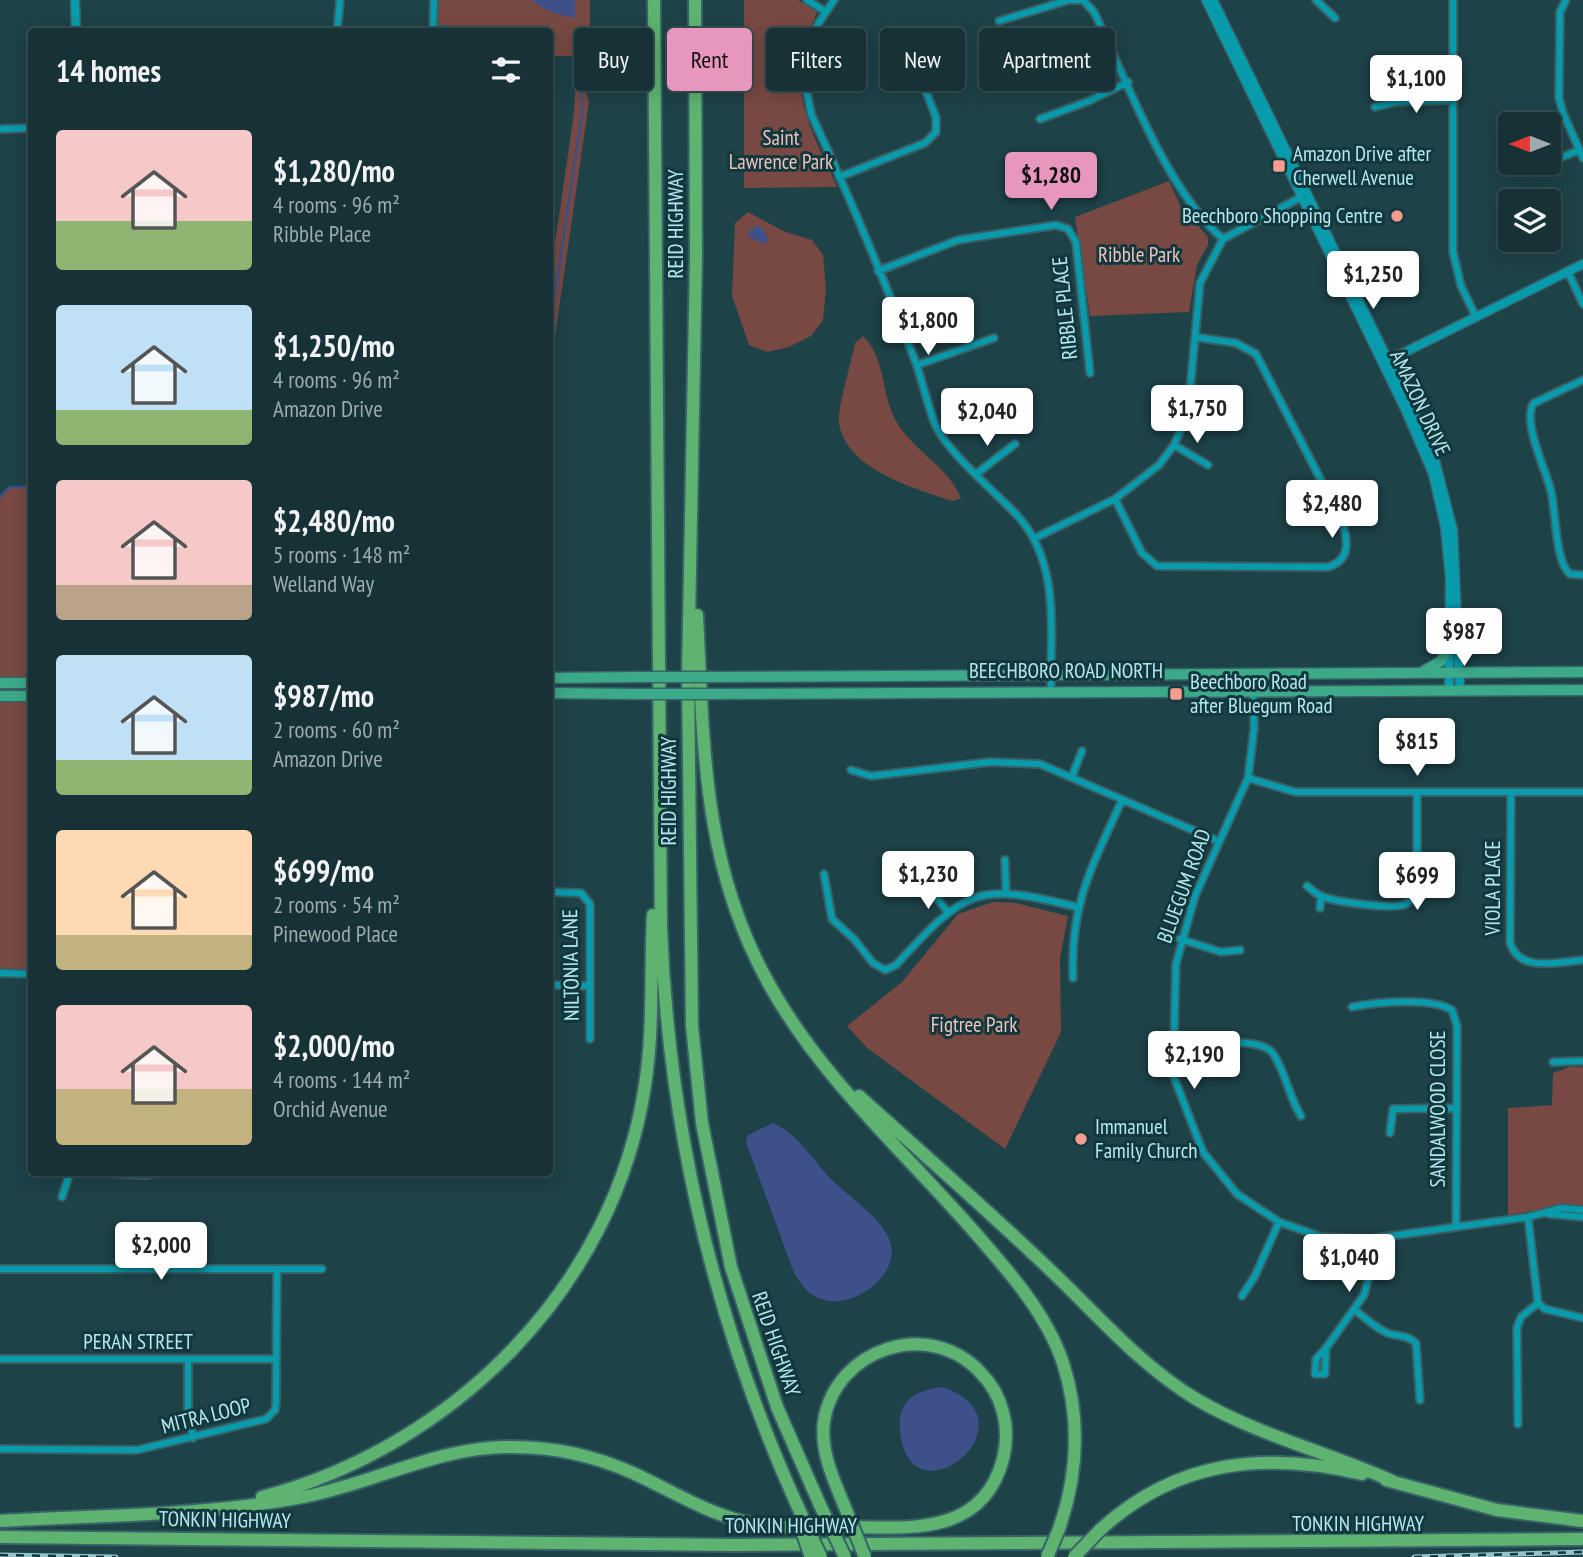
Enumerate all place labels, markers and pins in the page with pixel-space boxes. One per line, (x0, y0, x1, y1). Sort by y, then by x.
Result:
pin: $1,100 (1359, 55, 1473, 115)
place label: Amazon Drive after Cherwell Avenue (1293, 140, 1431, 191)
pin: $1,280 (994, 152, 1108, 212)
marker: Amazon Drive after Cherwell Avenue (1271, 158, 1287, 174)
place label: Beechboro Shopping Centre (1182, 202, 1383, 229)
marker: Beechboro Shopping Centre (1389, 208, 1405, 224)
pin: $1,250 (1316, 252, 1430, 311)
pin: $1,800 (871, 298, 985, 357)
pin: $1,750 (1140, 386, 1254, 445)
pin: $2,040 (930, 388, 1044, 448)
pin: $2,480 (1275, 480, 1389, 540)
pin: $987 (1423, 608, 1505, 668)
place label: Beechboro Road after Bluegum Road (1190, 668, 1333, 719)
marker: Beechboro Road after Bluegum Road (1168, 686, 1184, 702)
pin: $815 (1376, 718, 1458, 778)
pin: $1,230 (871, 852, 985, 911)
pin: $699 (1376, 852, 1458, 912)
pin: $2,190 (1137, 1032, 1251, 1091)
place label: Immanuel Family Church (1095, 1113, 1197, 1164)
marker: Immanuel Family Church (1073, 1131, 1089, 1147)
pin: $2,000 (104, 1222, 218, 1282)
pin: $1,040 (1292, 1234, 1406, 1294)

